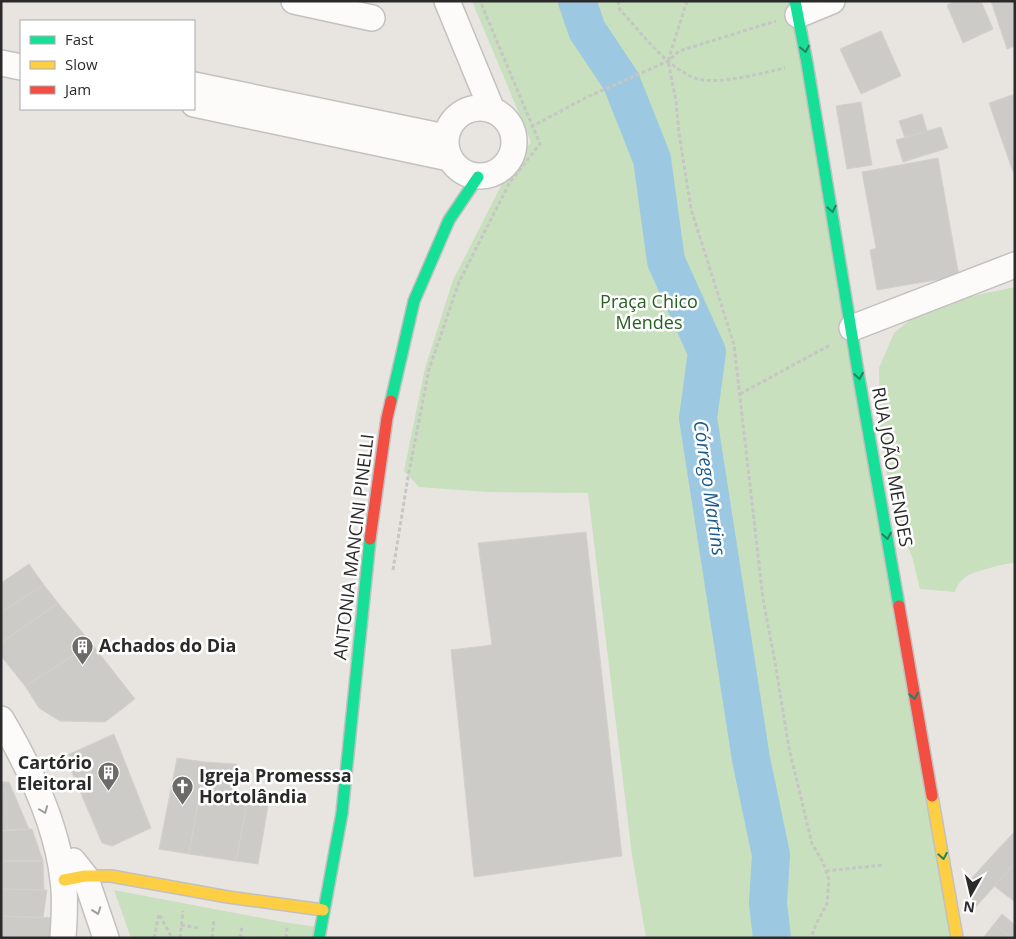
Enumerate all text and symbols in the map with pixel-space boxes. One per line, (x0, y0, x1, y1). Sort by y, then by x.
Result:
legend (20, 20, 195, 110)
text: Fast (65, 29, 94, 49)
one-way arrow (799, 45, 810, 53)
text: Slow (65, 54, 98, 74)
text: Jam (63, 79, 91, 99)
one-way arrow (826, 205, 836, 214)
park label: Praça Chico Mendes (600, 289, 698, 334)
one-way arrow (854, 371, 864, 380)
street label: RUA JOÃO MENDES (867, 385, 919, 549)
water label: Córrego Martins (688, 419, 732, 557)
street label: ANTONIA MANCINI PINELLI (327, 433, 379, 661)
one-way arrow (881, 532, 891, 540)
place label: Achados do Dia (99, 633, 236, 657)
building icon: Achados do Dia (71, 634, 95, 665)
one-way arrow (908, 692, 918, 700)
place label: Cartório Eleitoral (17, 750, 92, 795)
building icon: Cartório Eleitoral (96, 761, 120, 792)
place label: Igreja Promesssa Hortolândia (199, 763, 352, 808)
church icon: Igreja Promesssa Hortolândia (171, 774, 195, 805)
one-way arrow (38, 805, 48, 814)
one-way arrow (937, 852, 947, 860)
north arrow (946, 869, 996, 919)
text: N (962, 897, 976, 918)
one-way arrow (91, 906, 101, 915)

